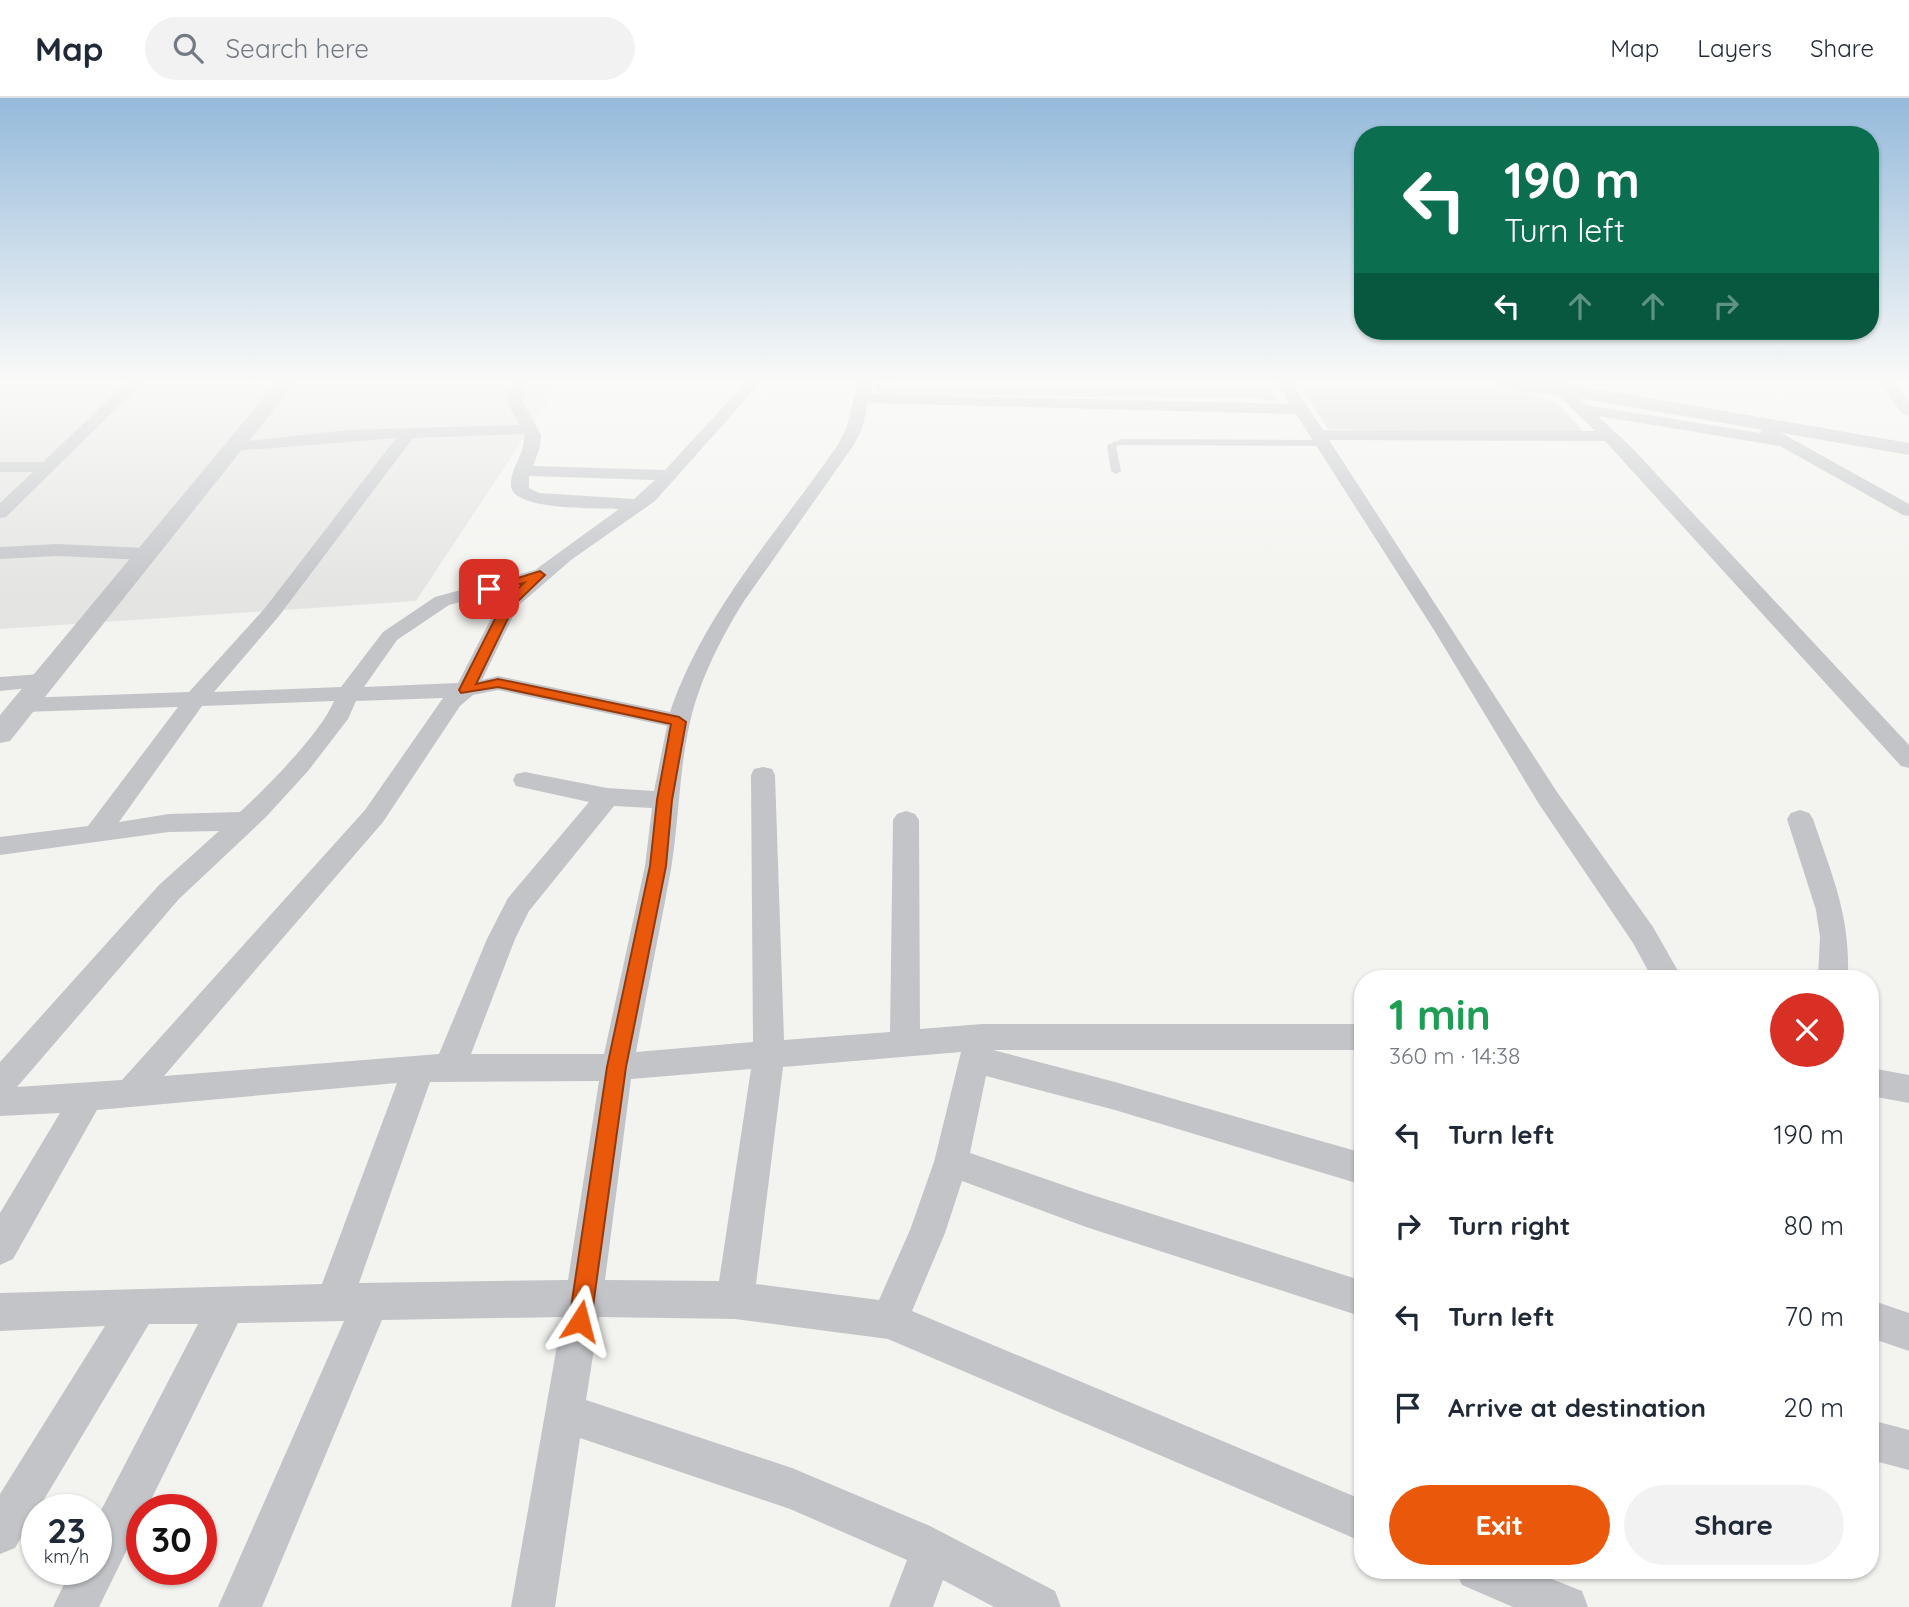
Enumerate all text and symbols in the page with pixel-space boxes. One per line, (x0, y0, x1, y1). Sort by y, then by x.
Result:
search box (145, 17, 635, 80)
text: Map (35, 28, 103, 69)
icon: search (169, 29, 207, 67)
text: Search here (225, 32, 369, 65)
text: Map (1610, 33, 1659, 63)
text: Layers (1697, 33, 1772, 63)
text: Share (1810, 33, 1874, 63)
text: 190 m (1504, 149, 1640, 210)
icon: left (1389, 154, 1480, 245)
text: Turn left (1504, 210, 1625, 250)
icon: left (1488, 287, 1526, 325)
icon: ahead (1561, 287, 1599, 325)
icon: ahead (1634, 287, 1672, 325)
icon: right (1707, 287, 1745, 325)
pin (459, 559, 519, 619)
icon: arrive (470, 570, 508, 608)
text: 1 min (1389, 988, 1491, 1041)
button: close (1770, 993, 1844, 1067)
text: 360 m · 14:38 (1389, 1041, 1520, 1070)
icon: left (1389, 1116, 1427, 1154)
text: Turn left (1448, 1118, 1555, 1151)
text: 190 m (1774, 1118, 1844, 1151)
icon: right (1389, 1207, 1427, 1245)
text: Turn right (1448, 1209, 1570, 1242)
text: 80 m (1784, 1209, 1844, 1242)
position arrow (543, 1284, 617, 1358)
icon: left (1389, 1298, 1427, 1336)
text: Turn left (1448, 1300, 1555, 1333)
text: 70 m (1784, 1300, 1844, 1333)
icon: arrive (1389, 1389, 1427, 1427)
text: Arrive at destination (1448, 1391, 1706, 1424)
text: 20 m (1783, 1391, 1844, 1424)
button: Exit (1389, 1485, 1610, 1565)
button: Share (1624, 1485, 1844, 1565)
speed limit sign: 30 (126, 1494, 217, 1585)
text: 23 (47, 1508, 86, 1552)
text: km/h (44, 1545, 89, 1568)

